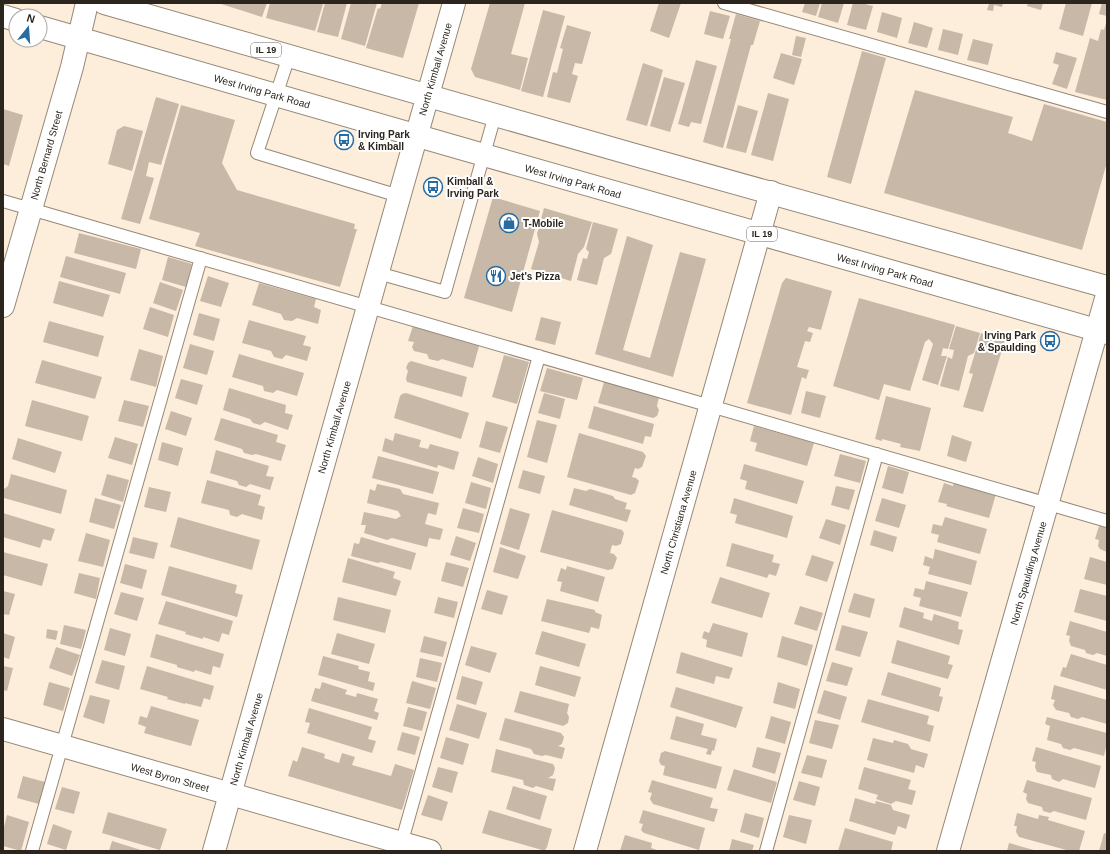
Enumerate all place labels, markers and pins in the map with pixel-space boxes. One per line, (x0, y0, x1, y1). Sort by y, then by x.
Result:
bus stop icon: Irving Park & Kimball (333, 129, 355, 151)
place label: Irving Park & Kimball (358, 129, 410, 152)
bus stop icon: Kimball & Irving Park (422, 176, 444, 198)
place label: Kimball & Irving Park (447, 176, 499, 199)
shop icon: T-Mobile (498, 212, 520, 234)
place label: T-Mobile (523, 218, 564, 229)
restaurant icon: Jet's Pizza (485, 265, 507, 287)
place label: Jet's Pizza (510, 271, 561, 282)
place label: Irving Park & Spaulding (978, 330, 1036, 353)
bus stop icon: Irving Park & Spaulding (1039, 330, 1061, 352)

